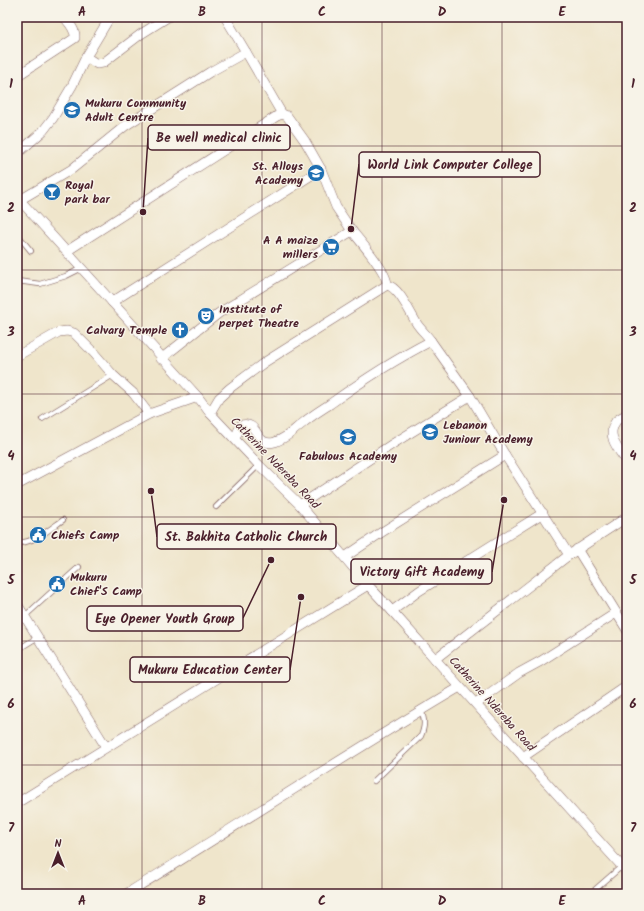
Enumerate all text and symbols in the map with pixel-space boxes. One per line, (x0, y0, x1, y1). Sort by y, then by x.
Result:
text: A (78, 2, 86, 23)
text: B (198, 2, 206, 23)
text: C (318, 2, 326, 23)
text: D (438, 2, 447, 23)
text: E (558, 2, 566, 23)
text: 1 (9, 74, 13, 95)
text: 1 (631, 74, 635, 95)
place label: Mukuru Community Adult Centre (85, 94, 187, 127)
school or university icon: Mukuru Community Adult Centre (62, 100, 82, 120)
callout: Be well medical clinic (148, 125, 290, 150)
text: Be well medical clinic (156, 128, 282, 149)
callout: World Link Computer College (359, 152, 540, 177)
text: World Link Computer College (367, 155, 533, 176)
place label: St. Alloys Academy (252, 157, 304, 190)
school or university icon: St. Alloys Academy (306, 163, 326, 183)
place label: Royal park bar (64, 176, 110, 209)
bar icon: Royal park bar (42, 182, 62, 202)
text: 2 (7, 198, 15, 219)
text: 2 (629, 198, 637, 219)
place label: A A maize millers (263, 231, 318, 264)
supermarket icon: A A maize millers (321, 237, 341, 257)
place label: Institute of perpet Theatre (218, 300, 299, 333)
theatre icon: Institute of perpet Theatre (196, 306, 216, 326)
church icon: Calvary Temple (170, 320, 190, 340)
place label: Calvary Temple (86, 321, 167, 340)
text: 3 (6, 322, 15, 343)
text: 3 (628, 322, 637, 343)
street label: Catherine Ndereba Road (226, 412, 325, 514)
place label: Lebanon Juniour Academy (443, 416, 533, 449)
school or university icon: Lebanon Juniour Academy (420, 422, 440, 442)
school or university icon: Fabulous Academy (338, 427, 358, 447)
text: 4 (7, 446, 15, 467)
text: 4 (629, 446, 637, 467)
place label: Fabulous Academy (299, 447, 398, 466)
callout: St. Bakhita Catholic Church (157, 524, 336, 549)
public building icon: Chiefs Camp (28, 525, 48, 545)
place label: Chiefs Camp (51, 526, 120, 545)
text: St. Bakhita Catholic Church (165, 527, 327, 548)
callout: Victory Gift Academy (351, 559, 492, 584)
text: Victory Gift Academy (360, 562, 484, 583)
place label: Mukuru Chief'S Camp (70, 568, 143, 601)
text: 5 (7, 570, 16, 591)
text: 5 (629, 570, 638, 591)
public building icon: Mukuru Chief'S Camp (47, 574, 67, 594)
callout: Eye Opener Youth Group (87, 606, 243, 631)
text: Eye Opener Youth Group (95, 609, 235, 630)
street label: Catherine Ndereba Road (444, 652, 541, 757)
callout: Mukuru Education Center (130, 657, 290, 682)
text: Mukuru Education Center (138, 660, 283, 681)
text: 6 (7, 694, 15, 715)
text: 6 (629, 694, 637, 715)
text: 7 (8, 818, 15, 839)
text: 7 (630, 818, 637, 839)
north arrow (38, 833, 78, 873)
text: N (55, 835, 62, 853)
text: A (78, 891, 86, 911)
text: B (198, 891, 206, 911)
text: C (318, 891, 326, 911)
text: D (438, 891, 447, 911)
text: E (558, 891, 566, 911)

